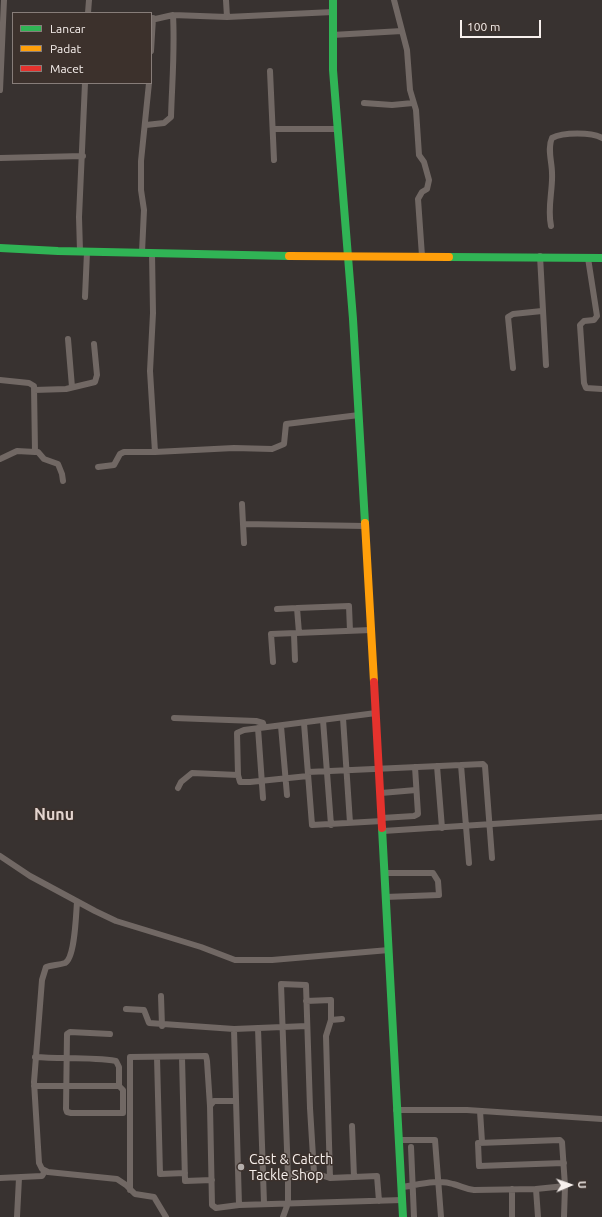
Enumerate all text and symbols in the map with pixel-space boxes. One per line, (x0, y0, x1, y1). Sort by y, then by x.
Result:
legend (12, 12, 152, 84)
scale bar (462, 12, 543, 38)
text: 100 m (467, 20, 500, 33)
text: Lancar (50, 22, 85, 35)
text: Padat (50, 42, 81, 55)
text: Macet (50, 62, 83, 75)
district label: Nunu (34, 805, 74, 825)
place label: Cast & Catcth Tackle Shop (249, 1151, 333, 1184)
marker: Cast & Catcth Tackle Shop (236, 1162, 246, 1172)
north arrow (550, 1165, 590, 1205)
text: U (576, 1181, 588, 1189)

